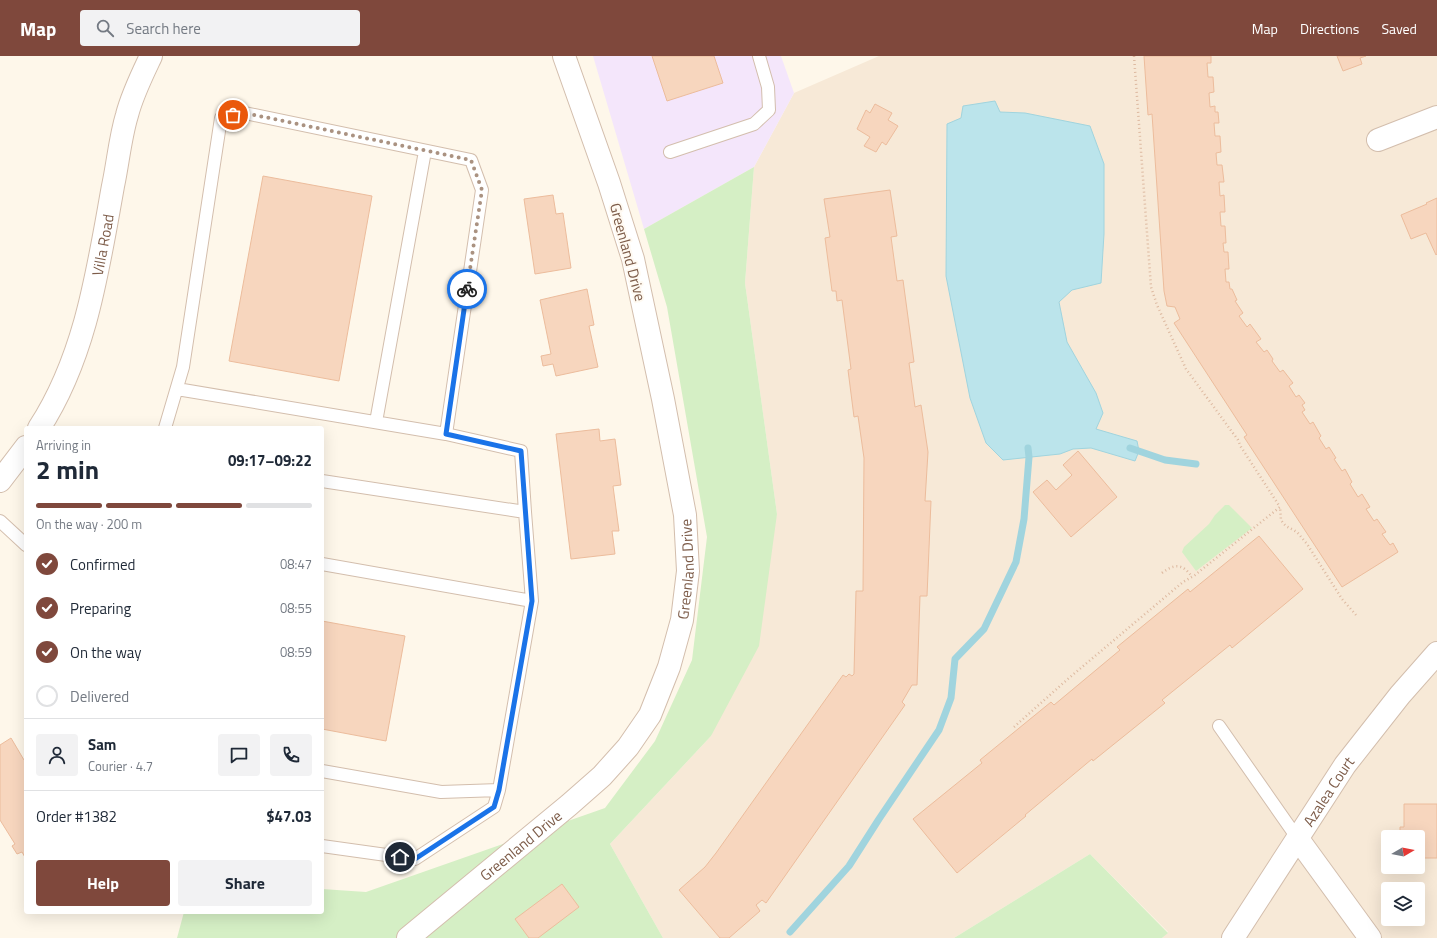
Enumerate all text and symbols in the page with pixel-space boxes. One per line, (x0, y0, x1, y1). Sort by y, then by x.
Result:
search box (80, 10, 360, 46)
text: Map (20, 14, 56, 43)
icon: search (94, 17, 116, 39)
text: Search here (126, 17, 201, 40)
text: Map (1252, 18, 1278, 39)
text: Directions (1300, 18, 1359, 39)
text: Saved (1381, 18, 1417, 39)
pin (216, 98, 250, 132)
icon: bag (222, 104, 244, 126)
street label: Greenland Drive (604, 200, 652, 304)
street label: Villa Road (85, 212, 119, 278)
courier (447, 269, 487, 309)
icon: bike (456, 278, 478, 300)
text: Arriving in (36, 435, 91, 455)
text: 09:17–09:22 (228, 449, 312, 472)
text: 2 min (36, 450, 99, 489)
text: On the way · 200 m (36, 514, 142, 534)
street label: Greenland Drive (671, 518, 699, 621)
icon: check (36, 553, 58, 575)
text: Confirmed (70, 553, 135, 576)
text: 08:47 (280, 554, 312, 574)
icon: check (36, 597, 58, 619)
text: Preparing (70, 597, 131, 620)
text: 08:55 (280, 598, 312, 618)
icon: check (36, 641, 58, 663)
text: On the way (70, 641, 142, 664)
text: 08:59 (280, 642, 312, 662)
text: Delivered (70, 685, 129, 708)
text: Sam (88, 733, 116, 756)
button: person (36, 734, 78, 776)
button: chat (218, 734, 260, 776)
button: phone (270, 734, 312, 776)
street label: Azalea Court (1297, 750, 1360, 831)
text: Courier · 4.7 (88, 756, 153, 776)
street label: Greenland Drive (474, 804, 567, 886)
text: Order #1382 (36, 805, 117, 828)
text: $47.03 (266, 805, 312, 828)
north arrow (1381, 830, 1425, 874)
map controls (1381, 830, 1425, 926)
pin (383, 840, 417, 874)
icon: home (389, 846, 411, 868)
button: Help (36, 860, 170, 906)
button: Share (178, 860, 312, 906)
button: layers (1381, 882, 1425, 926)

